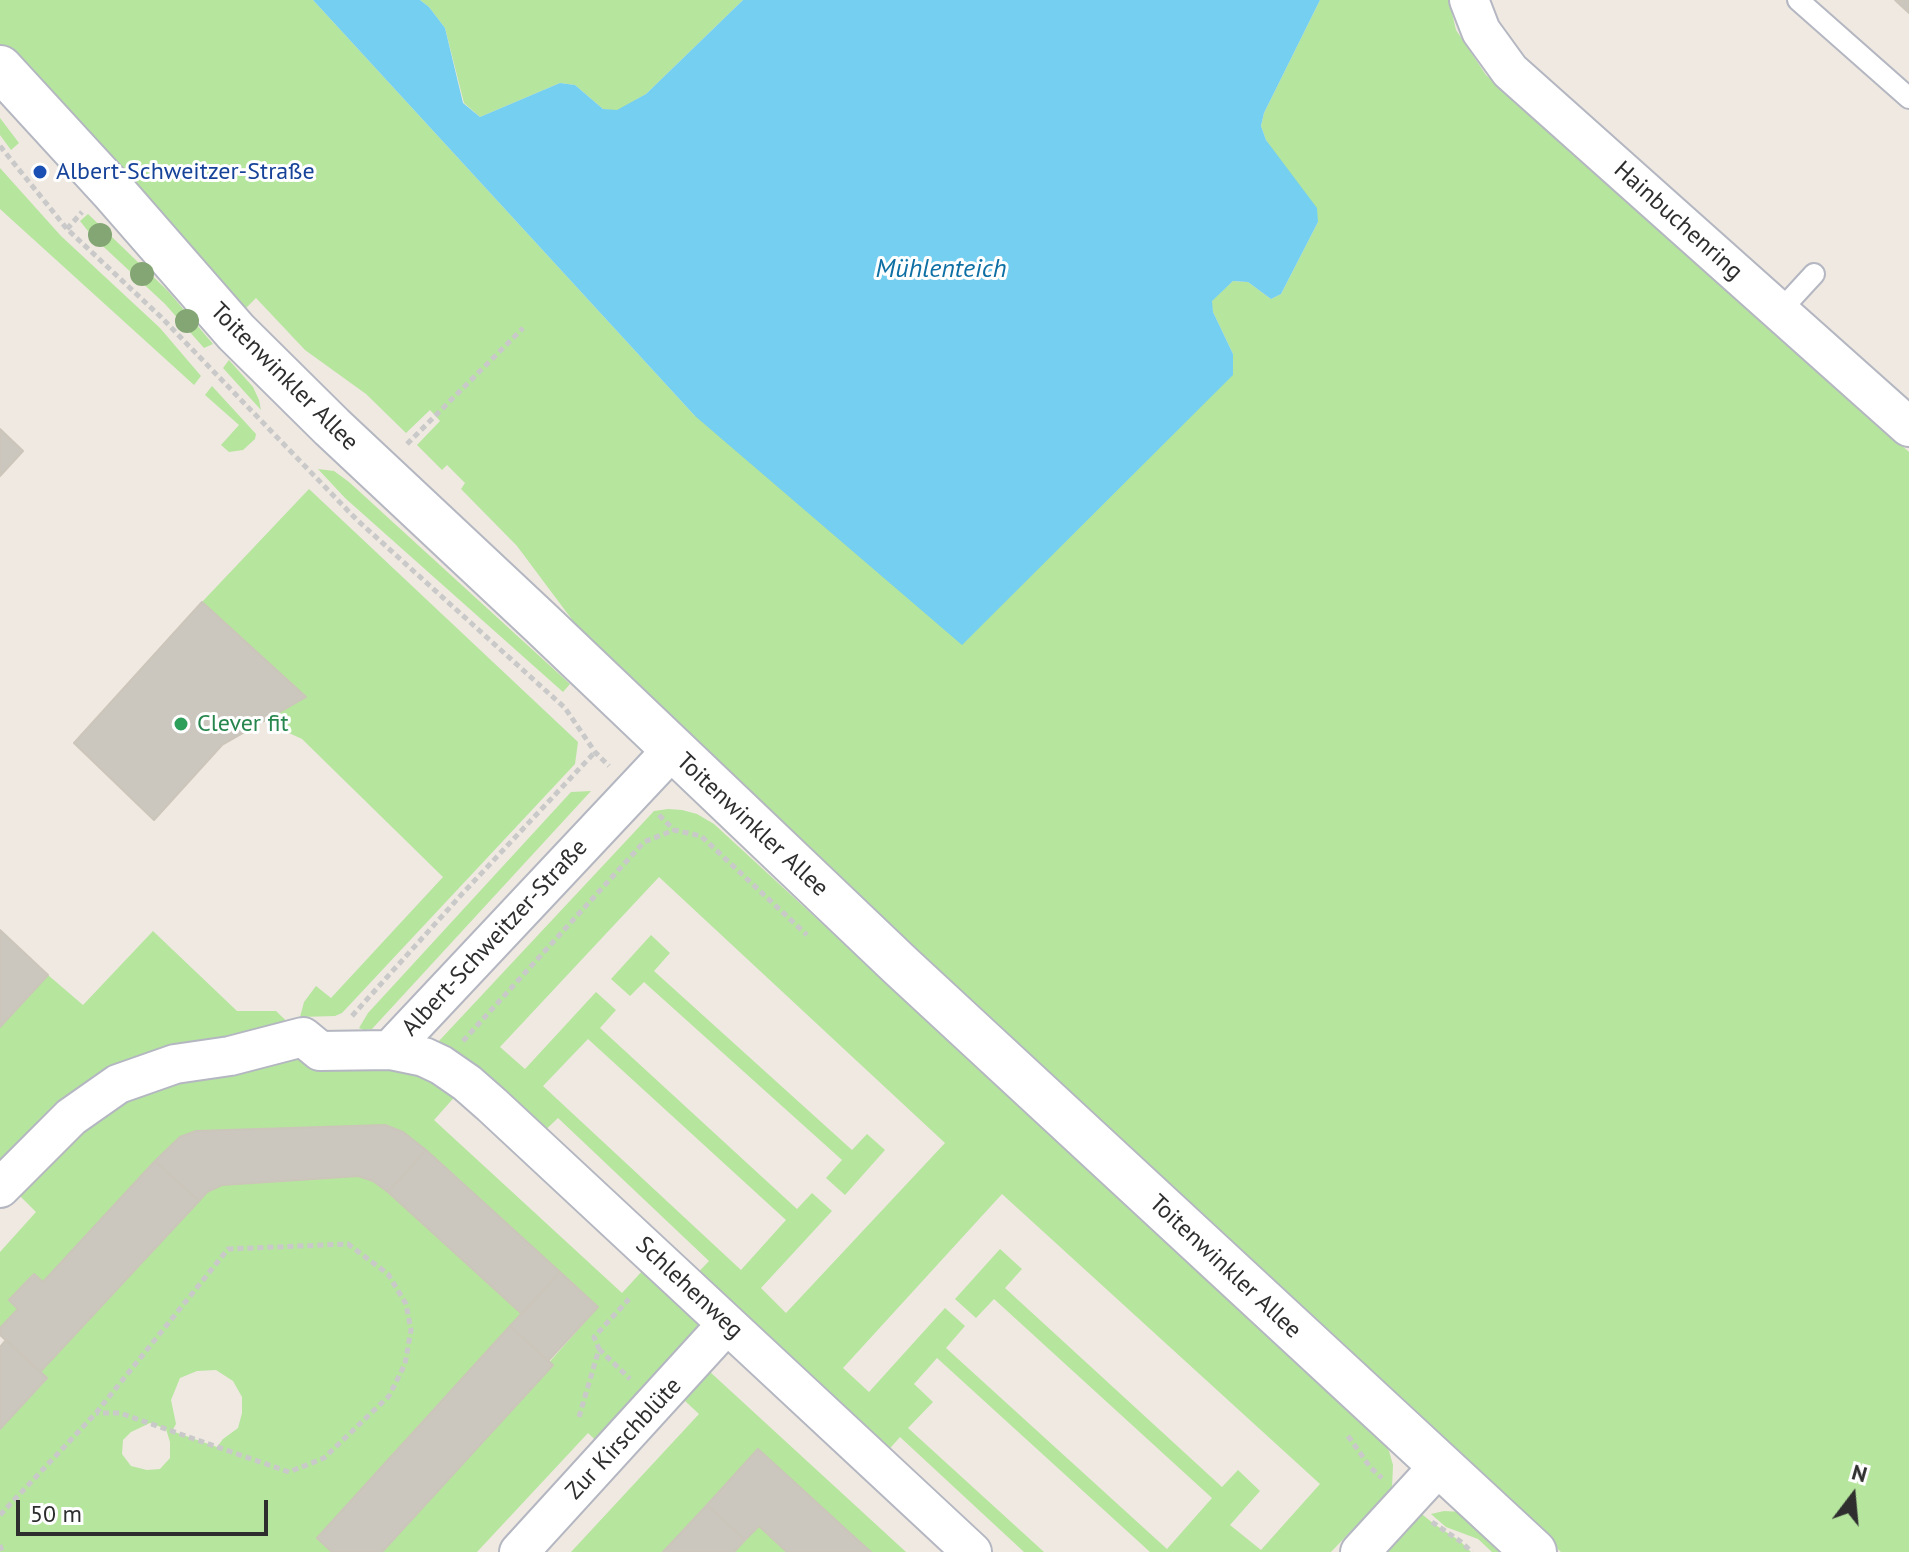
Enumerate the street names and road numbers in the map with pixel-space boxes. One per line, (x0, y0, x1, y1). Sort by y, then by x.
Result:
street label: Hainbuchenring (1608, 156, 1748, 286)
street label: Toitenwinkler Allee (204, 297, 364, 457)
street label: Toitenwinkler Allee (670, 747, 834, 903)
street label: Albert-Schweitzer-Straße (396, 834, 594, 1042)
street label: Toitenwinkler Allee (1143, 1189, 1307, 1345)
street label: Schlehenweg (629, 1231, 749, 1345)
street label: Zur Kirschblüte (560, 1372, 688, 1506)

